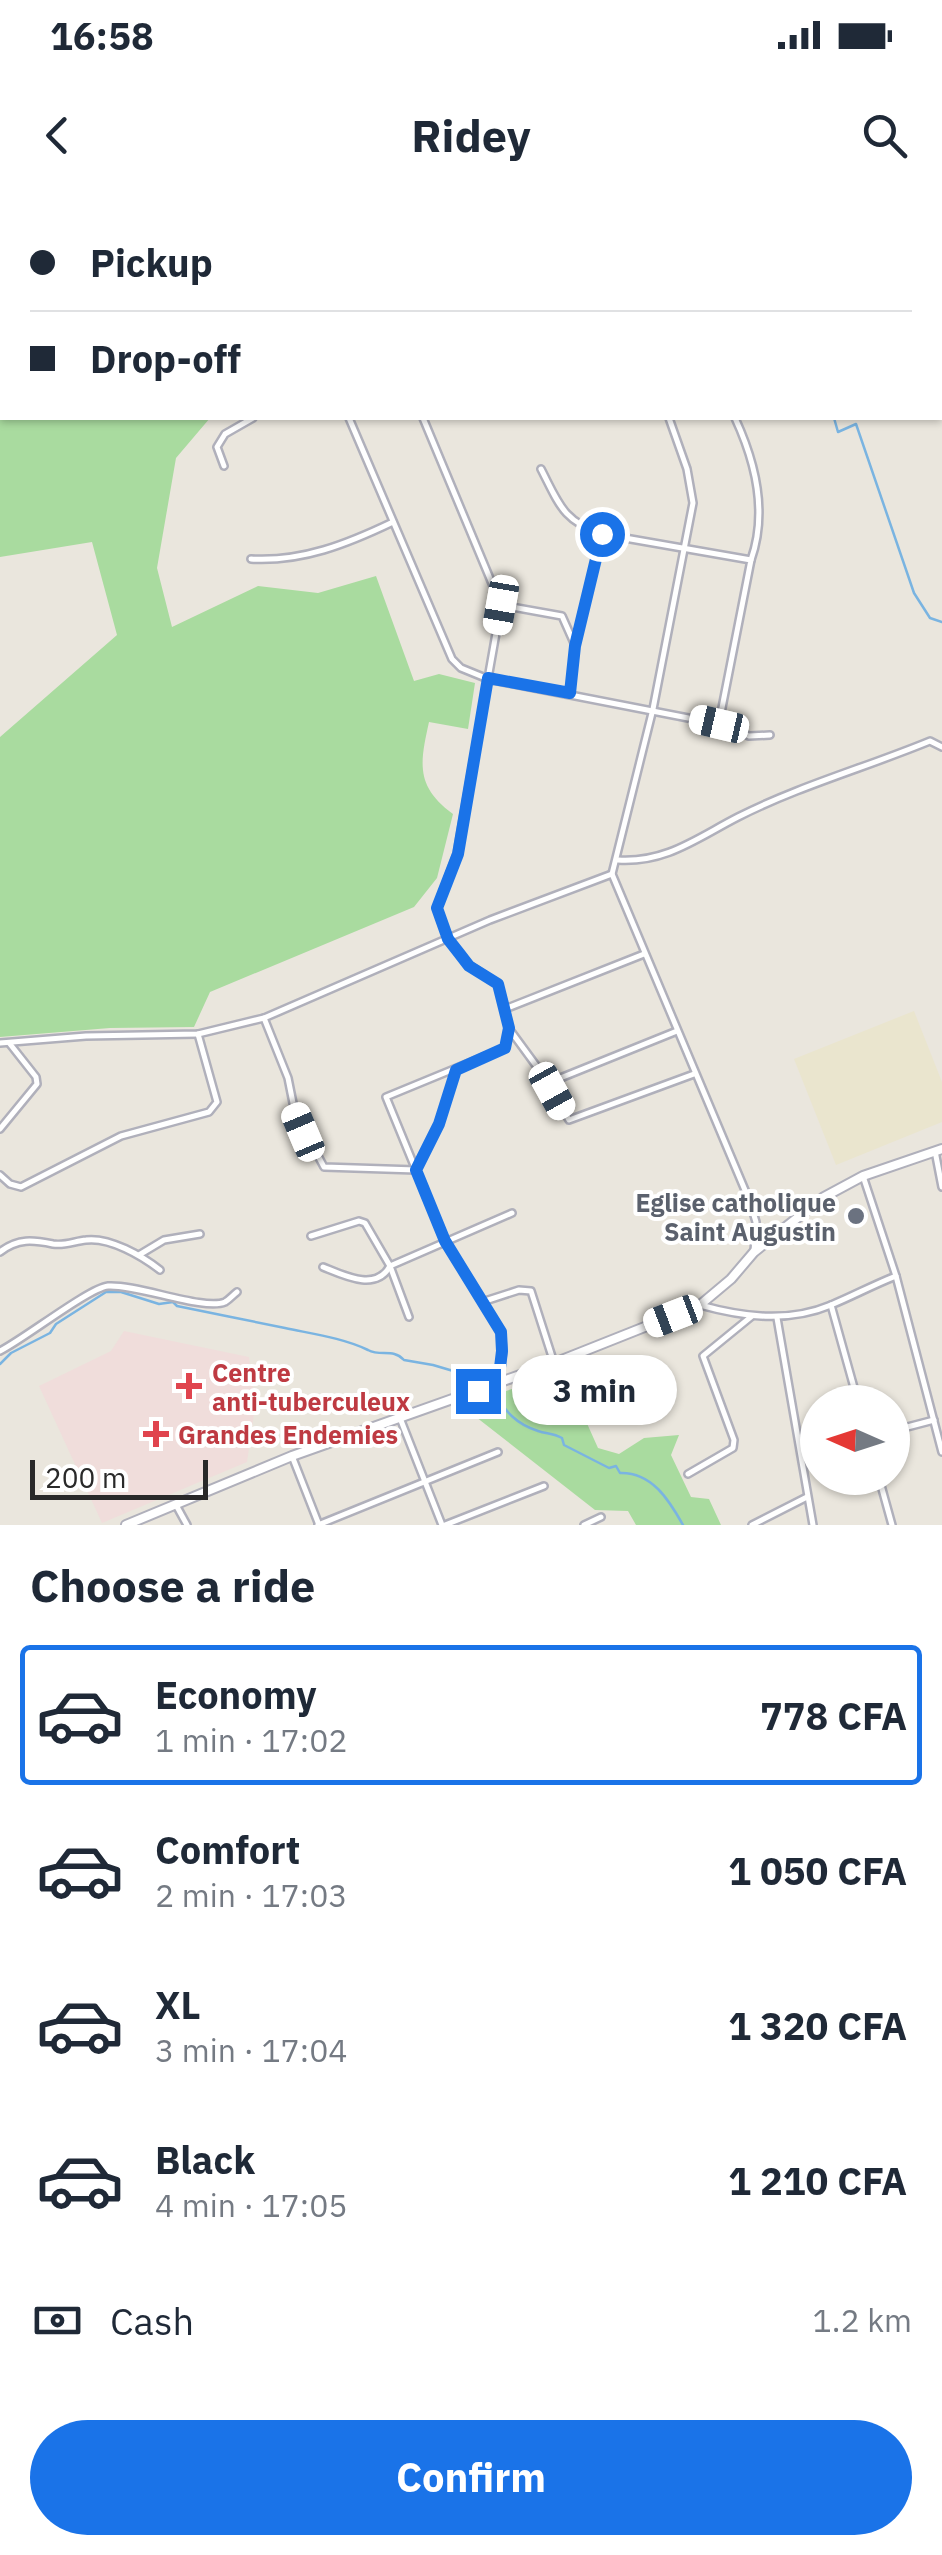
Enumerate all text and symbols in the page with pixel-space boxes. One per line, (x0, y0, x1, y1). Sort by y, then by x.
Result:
text: 16:58 (50, 11, 154, 60)
text: Ridey (411, 106, 531, 164)
icon: back (30, 108, 85, 163)
icon: search (857, 108, 912, 163)
text: Pickup (90, 238, 213, 287)
text: Drop-off (90, 334, 241, 383)
route start (580, 512, 625, 557)
car (481, 573, 521, 637)
car (686, 703, 752, 745)
car (524, 1057, 580, 1125)
car (277, 1099, 329, 1165)
place label: Eglise catholique Saint Augustin (635, 1186, 836, 1248)
marker: Eglise catholique Saint Augustin (845, 1205, 867, 1227)
car (640, 1291, 706, 1341)
place label: Centre anti-tuberculeux (212, 1356, 410, 1418)
callout: 3 min (513, 1356, 678, 1426)
route end (456, 1369, 501, 1414)
text: 3 min (553, 1369, 636, 1411)
marker: Centre anti-tuberculeux (176, 1373, 202, 1399)
north arrow (800, 1385, 910, 1495)
map controls (800, 1385, 910, 1495)
place label: Grandes Endemies (178, 1418, 398, 1451)
marker: Grandes Endemies (143, 1421, 169, 1447)
scale bar (30, 1455, 208, 1500)
text: 200 m (45, 1459, 126, 1496)
text: Choose a ride (30, 1556, 315, 1614)
icon: car (35, 1670, 125, 1760)
text: Economy (155, 1670, 317, 1719)
text: 778 CFA (760, 1691, 907, 1740)
text: 1 min · 17:02 (155, 1719, 348, 1761)
icon: car (35, 1825, 125, 1915)
text: Comfort (155, 1825, 300, 1874)
text: 1 050 CFA (728, 1846, 907, 1895)
text: 2 min · 17:03 (155, 1874, 348, 1916)
icon: car (35, 1980, 125, 2070)
text: XL (155, 1980, 201, 2029)
text: 1 320 CFA (728, 2001, 907, 2050)
text: 3 min · 17:04 (155, 2029, 348, 2071)
icon: car (35, 2135, 125, 2225)
text: Black (155, 2135, 255, 2184)
text: 1 210 CFA (728, 2156, 907, 2205)
text: 4 min · 17:05 (155, 2184, 348, 2226)
icon: cash (30, 2293, 85, 2348)
text: Cash (110, 2296, 194, 2345)
text: 1.2 km (813, 2299, 912, 2341)
button: Confirm (30, 2420, 912, 2535)

